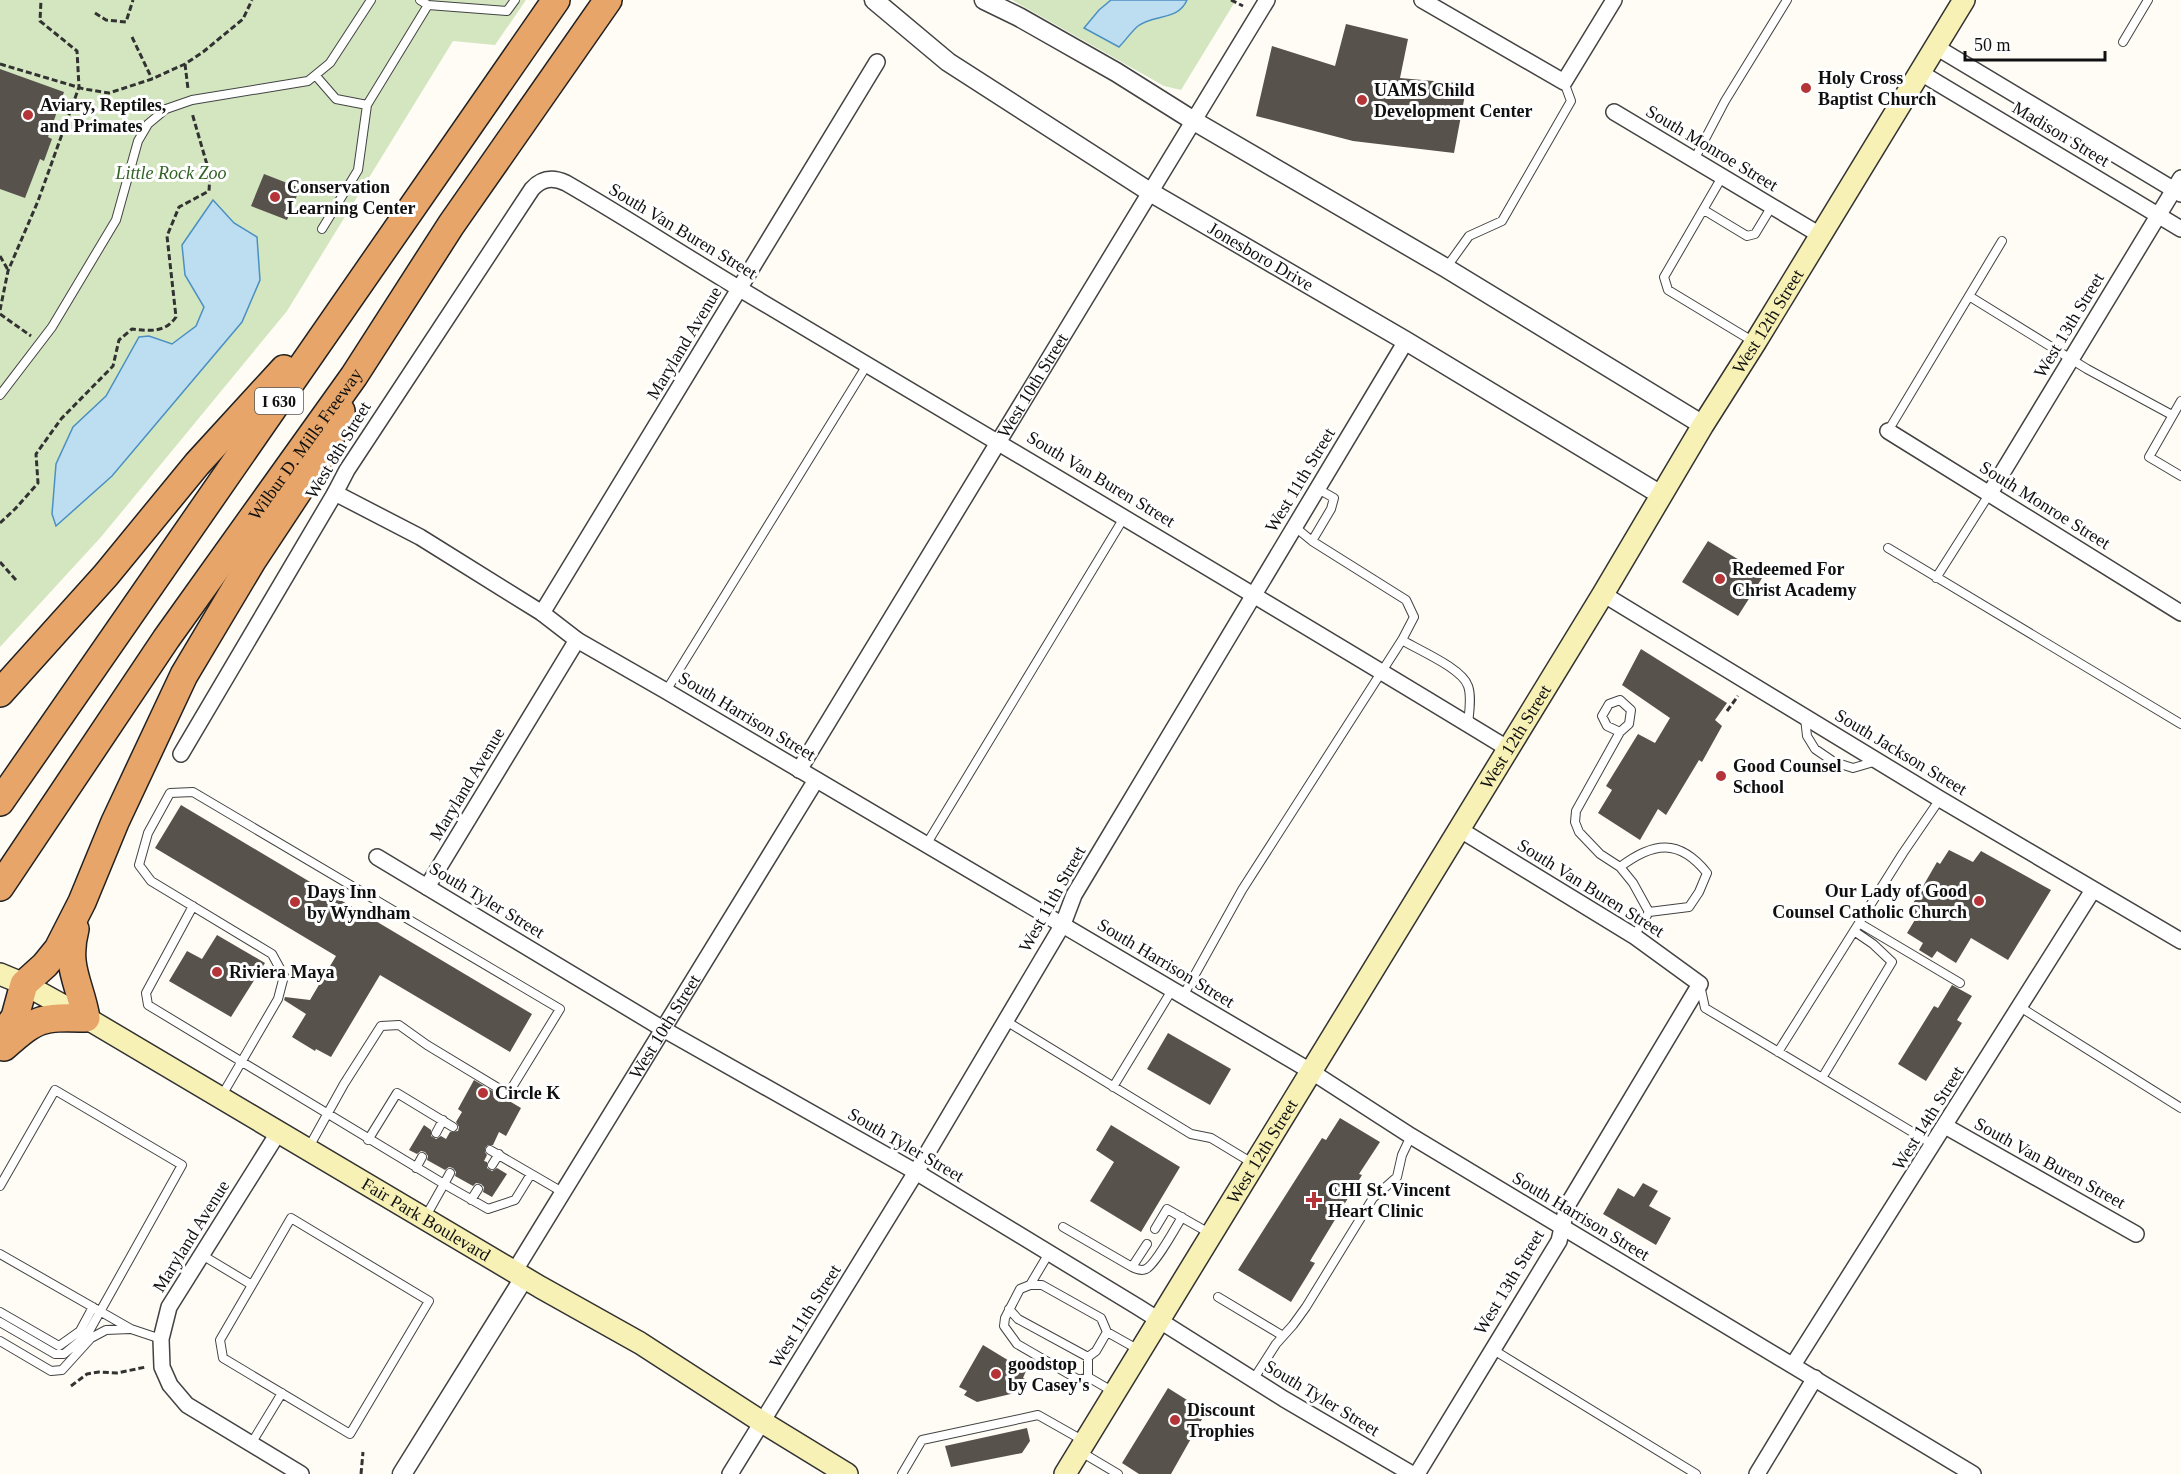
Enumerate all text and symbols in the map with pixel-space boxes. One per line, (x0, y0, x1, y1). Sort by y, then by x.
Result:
scale bar (1965, 24, 2104, 62)
text: 50 m (1974, 35, 2011, 55)
place label: Holy Cross Baptist Church (1818, 68, 1936, 109)
place label: UAMS Child Development Center (1374, 80, 1532, 121)
marker: Holy Cross Baptist Church (1799, 81, 1813, 95)
marker: UAMS Child Development Center (1355, 93, 1369, 107)
place label: Aviary, Reptiles, and Primates (40, 95, 166, 136)
street label: Madison Street (2009, 97, 2113, 171)
street label: South Monroe Street (1643, 101, 1781, 195)
marker: Aviary, Reptiles, and Primates (21, 108, 35, 122)
park label: Little Rock Zoo (115, 163, 227, 183)
place label: Conservation Learning Center (287, 177, 415, 218)
street label: South Van Buren Street (605, 179, 761, 283)
marker: Conservation Learning Center (268, 190, 282, 204)
street label: Jonesboro Drive (1205, 218, 1317, 295)
street label: West 12th Street (1728, 266, 1807, 377)
street label: West 13th Street (2030, 269, 2108, 381)
street label: Maryland Avenue (642, 283, 726, 403)
street label: West 10th Street (993, 330, 1072, 441)
street label: Wilbur D. Mills Freeway (244, 365, 366, 524)
road number: I 630 (255, 388, 303, 414)
street label: West 8th Street (301, 398, 375, 502)
street label: West 11th Street (1261, 424, 1339, 536)
street label: South Van Buren Street (1023, 427, 1179, 531)
street label: South Monroe Street (1976, 457, 2114, 553)
place label: Redeemed For Christ Academy (1732, 559, 1857, 600)
marker: Redeemed For Christ Academy (1713, 572, 1727, 586)
street label: South Harrison Street (675, 667, 819, 765)
street label: West 12th Street (1476, 681, 1555, 793)
street label: South Jackson Street (1832, 705, 1970, 799)
street label: Maryland Avenue (425, 724, 509, 844)
place label: Good Counsel School (1733, 756, 1842, 797)
marker: Good Counsel School (1714, 769, 1728, 783)
street label: South Van Buren Street (1514, 835, 1668, 941)
street label: West 11th Street (1015, 843, 1089, 955)
street label: South Tyler Street (426, 858, 548, 942)
place label: Our Lady of Good Counsel Catholic Church (1772, 881, 1967, 922)
place label: Days Inn by Wyndham (307, 882, 411, 923)
marker: Our Lady of Good Counsel Catholic Church (1972, 894, 1986, 908)
marker: Days Inn by Wyndham (288, 895, 302, 909)
street label: South Harrison Street (1094, 914, 1238, 1012)
place label: Riviera Maya (229, 962, 334, 982)
marker: Riviera Maya (210, 965, 224, 979)
street label: West 10th Street (625, 971, 704, 1082)
street label: West 14th Street (1888, 1062, 1968, 1174)
place label: Circle K (495, 1083, 560, 1103)
marker: Circle K (476, 1086, 490, 1100)
street label: West 12th Street (1223, 1096, 1302, 1207)
street label: South Tyler Street (845, 1104, 967, 1186)
street label: South Van Buren Street (1971, 1113, 2129, 1213)
street label: South Harrison Street (1509, 1167, 1653, 1265)
street label: Fair Park Boulevard (358, 1174, 494, 1265)
street label: Maryland Avenue (149, 1176, 233, 1296)
place label: CHI St. Vincent Heart Clinic (1328, 1180, 1451, 1221)
marker: CHI St. Vincent Heart Clinic (1305, 1191, 1323, 1209)
street label: West 13th Street (1470, 1226, 1548, 1338)
street label: West 11th Street (765, 1261, 845, 1371)
place label: goodstop by Casey's (1008, 1354, 1090, 1395)
street label: South Tyler Street (1261, 1356, 1383, 1440)
marker: goodstop by Casey's (989, 1367, 1003, 1381)
place label: Discount Trophies (1187, 1400, 1255, 1441)
marker: Discount Trophies (1168, 1413, 1182, 1427)

